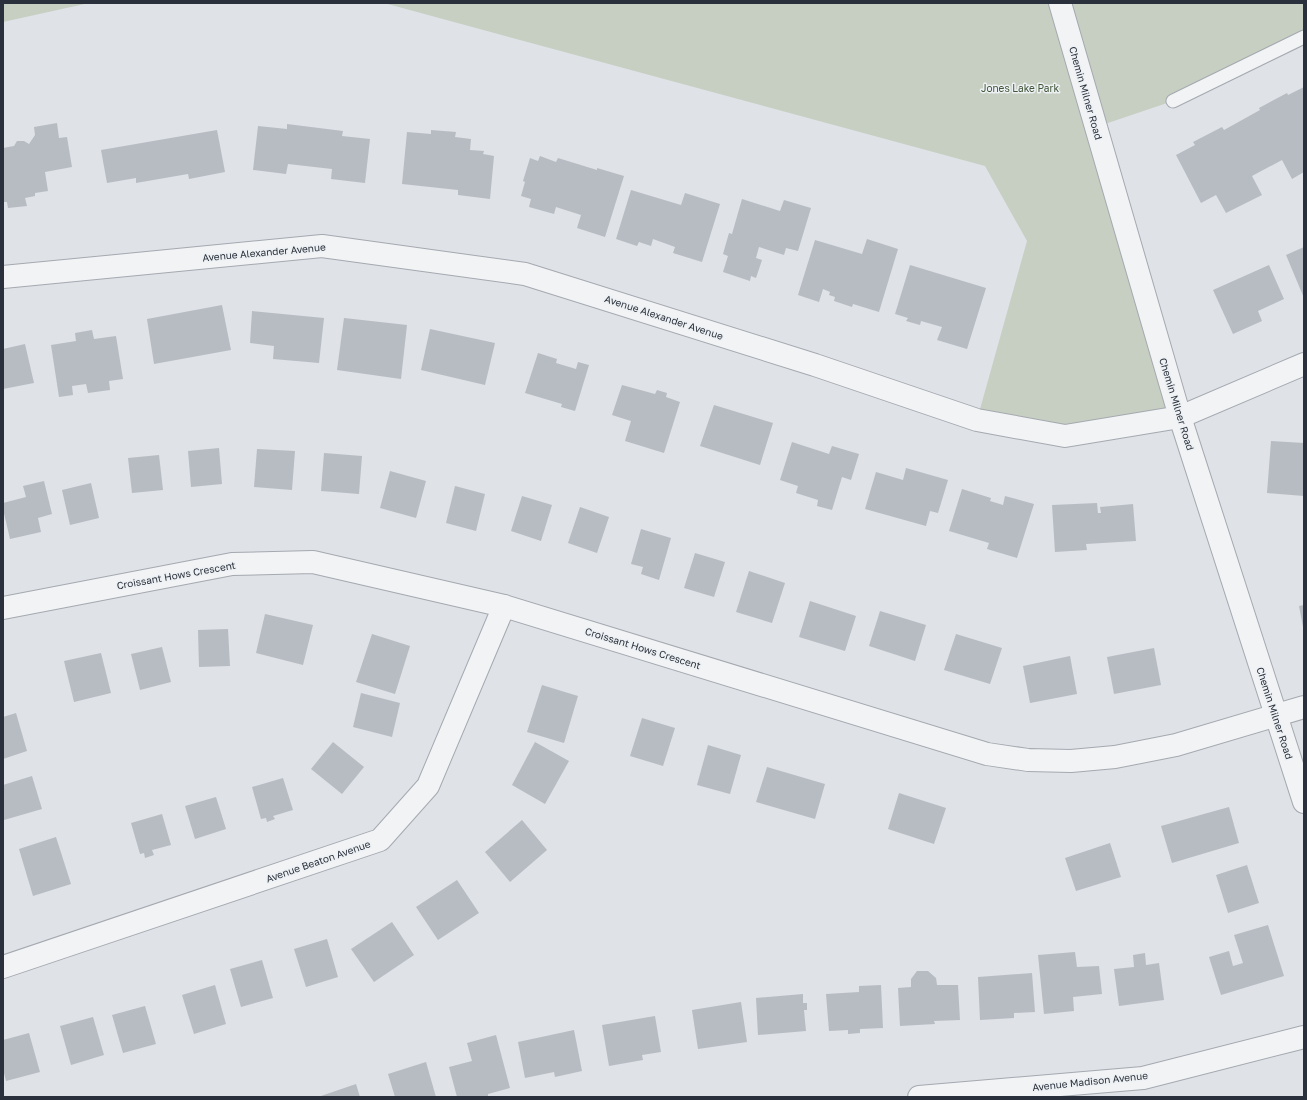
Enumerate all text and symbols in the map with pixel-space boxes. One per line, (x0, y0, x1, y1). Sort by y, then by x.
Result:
street label: Chemin Milner Road (1067, 45, 1105, 141)
park label: Jones Lake Park (981, 82, 1059, 94)
street label: Avenue Alexander Avenue (202, 241, 326, 263)
street label: Avenue Alexander Avenue (603, 292, 725, 342)
street label: Chemin Milner Road (1157, 356, 1197, 452)
street label: Croissant Hows Crescent (116, 559, 236, 591)
street label: Croissant Hows Crescent (584, 625, 702, 671)
street label: Chemin Milner Road (1254, 665, 1296, 761)
street label: Avenue Beaton Avenue (264, 837, 372, 885)
street label: Avenue Madison Avenue (1032, 1069, 1149, 1093)

